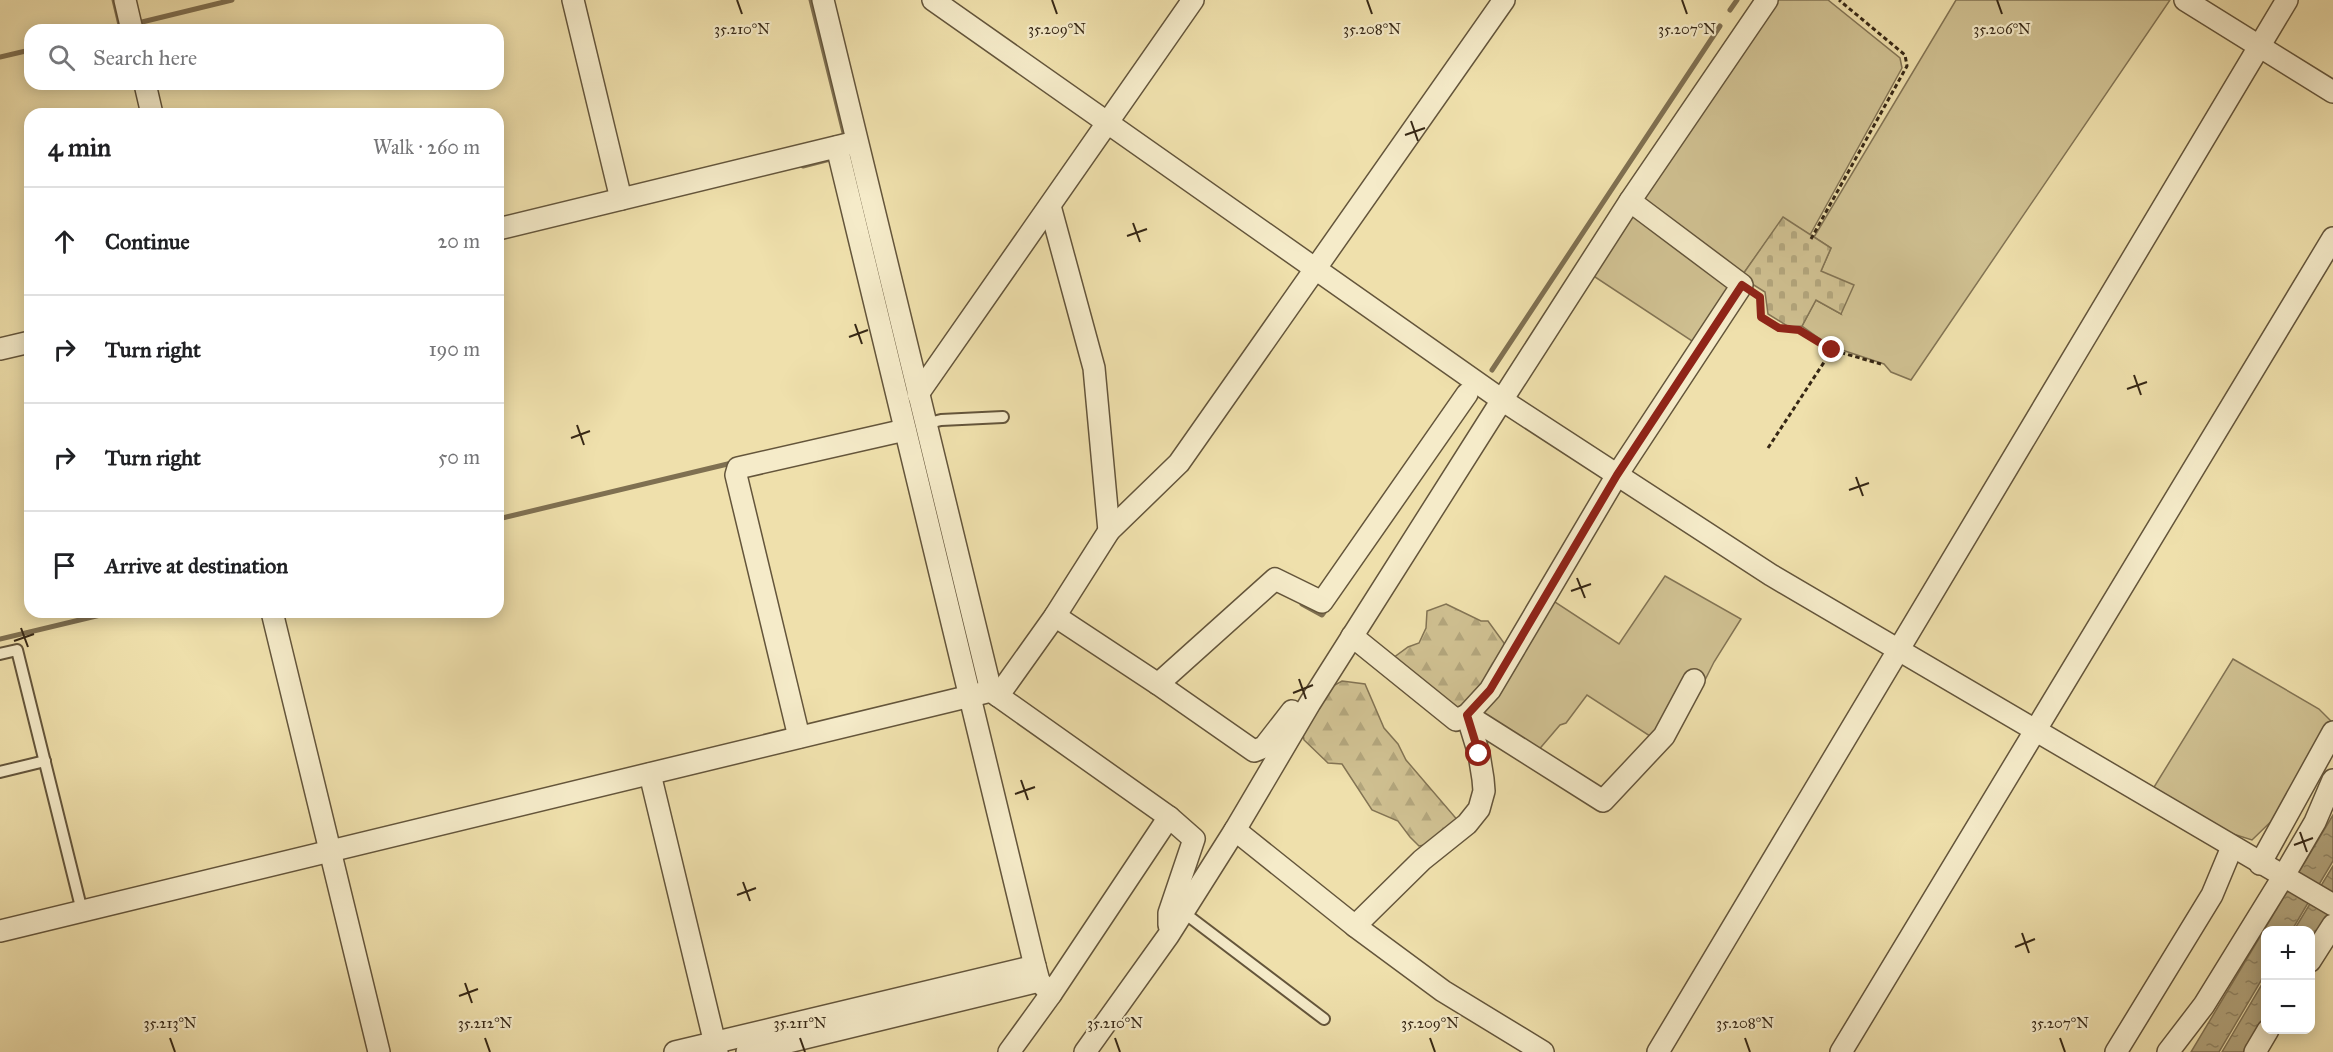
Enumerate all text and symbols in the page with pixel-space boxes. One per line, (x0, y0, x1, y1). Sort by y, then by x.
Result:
text: 35.210°N (714, 20, 770, 38)
text: 35.209°N (1028, 20, 1086, 38)
text: 35.208°N (1343, 20, 1401, 38)
text: 35.207°N (1658, 20, 1716, 38)
text: 35.206°N (1973, 20, 2031, 38)
search box (24, 24, 504, 90)
icon: search (45, 41, 78, 74)
text: Search here (93, 44, 197, 71)
text: 4 min (48, 131, 111, 163)
text: Walk · 260 m (373, 135, 480, 159)
icon: ahead (48, 225, 81, 258)
text: Continue (105, 228, 190, 255)
text: 20 m (437, 229, 480, 253)
icon: right (48, 333, 81, 366)
text: Turn right (105, 336, 201, 363)
route end (1818, 336, 1844, 362)
text: 190 m (429, 337, 480, 361)
icon: right (48, 441, 81, 474)
text: Turn right (105, 444, 201, 471)
text: 50 m (438, 445, 480, 469)
icon: arrive (48, 549, 81, 582)
text: Arrive at destination (105, 552, 288, 579)
route start (1465, 740, 1491, 766)
map controls (2261, 926, 2315, 1034)
button: + (2261, 926, 2315, 980)
button: − (2261, 980, 2315, 1034)
text: 35.213°N (143, 1014, 197, 1032)
text: 35.212°N (458, 1014, 513, 1032)
text: 35.211°N (773, 1014, 827, 1032)
text: 35.210°N (1087, 1014, 1143, 1032)
text: 35.209°N (1401, 1014, 1459, 1032)
text: 35.208°N (1716, 1014, 1774, 1032)
text: 35.207°N (2031, 1014, 2089, 1032)

